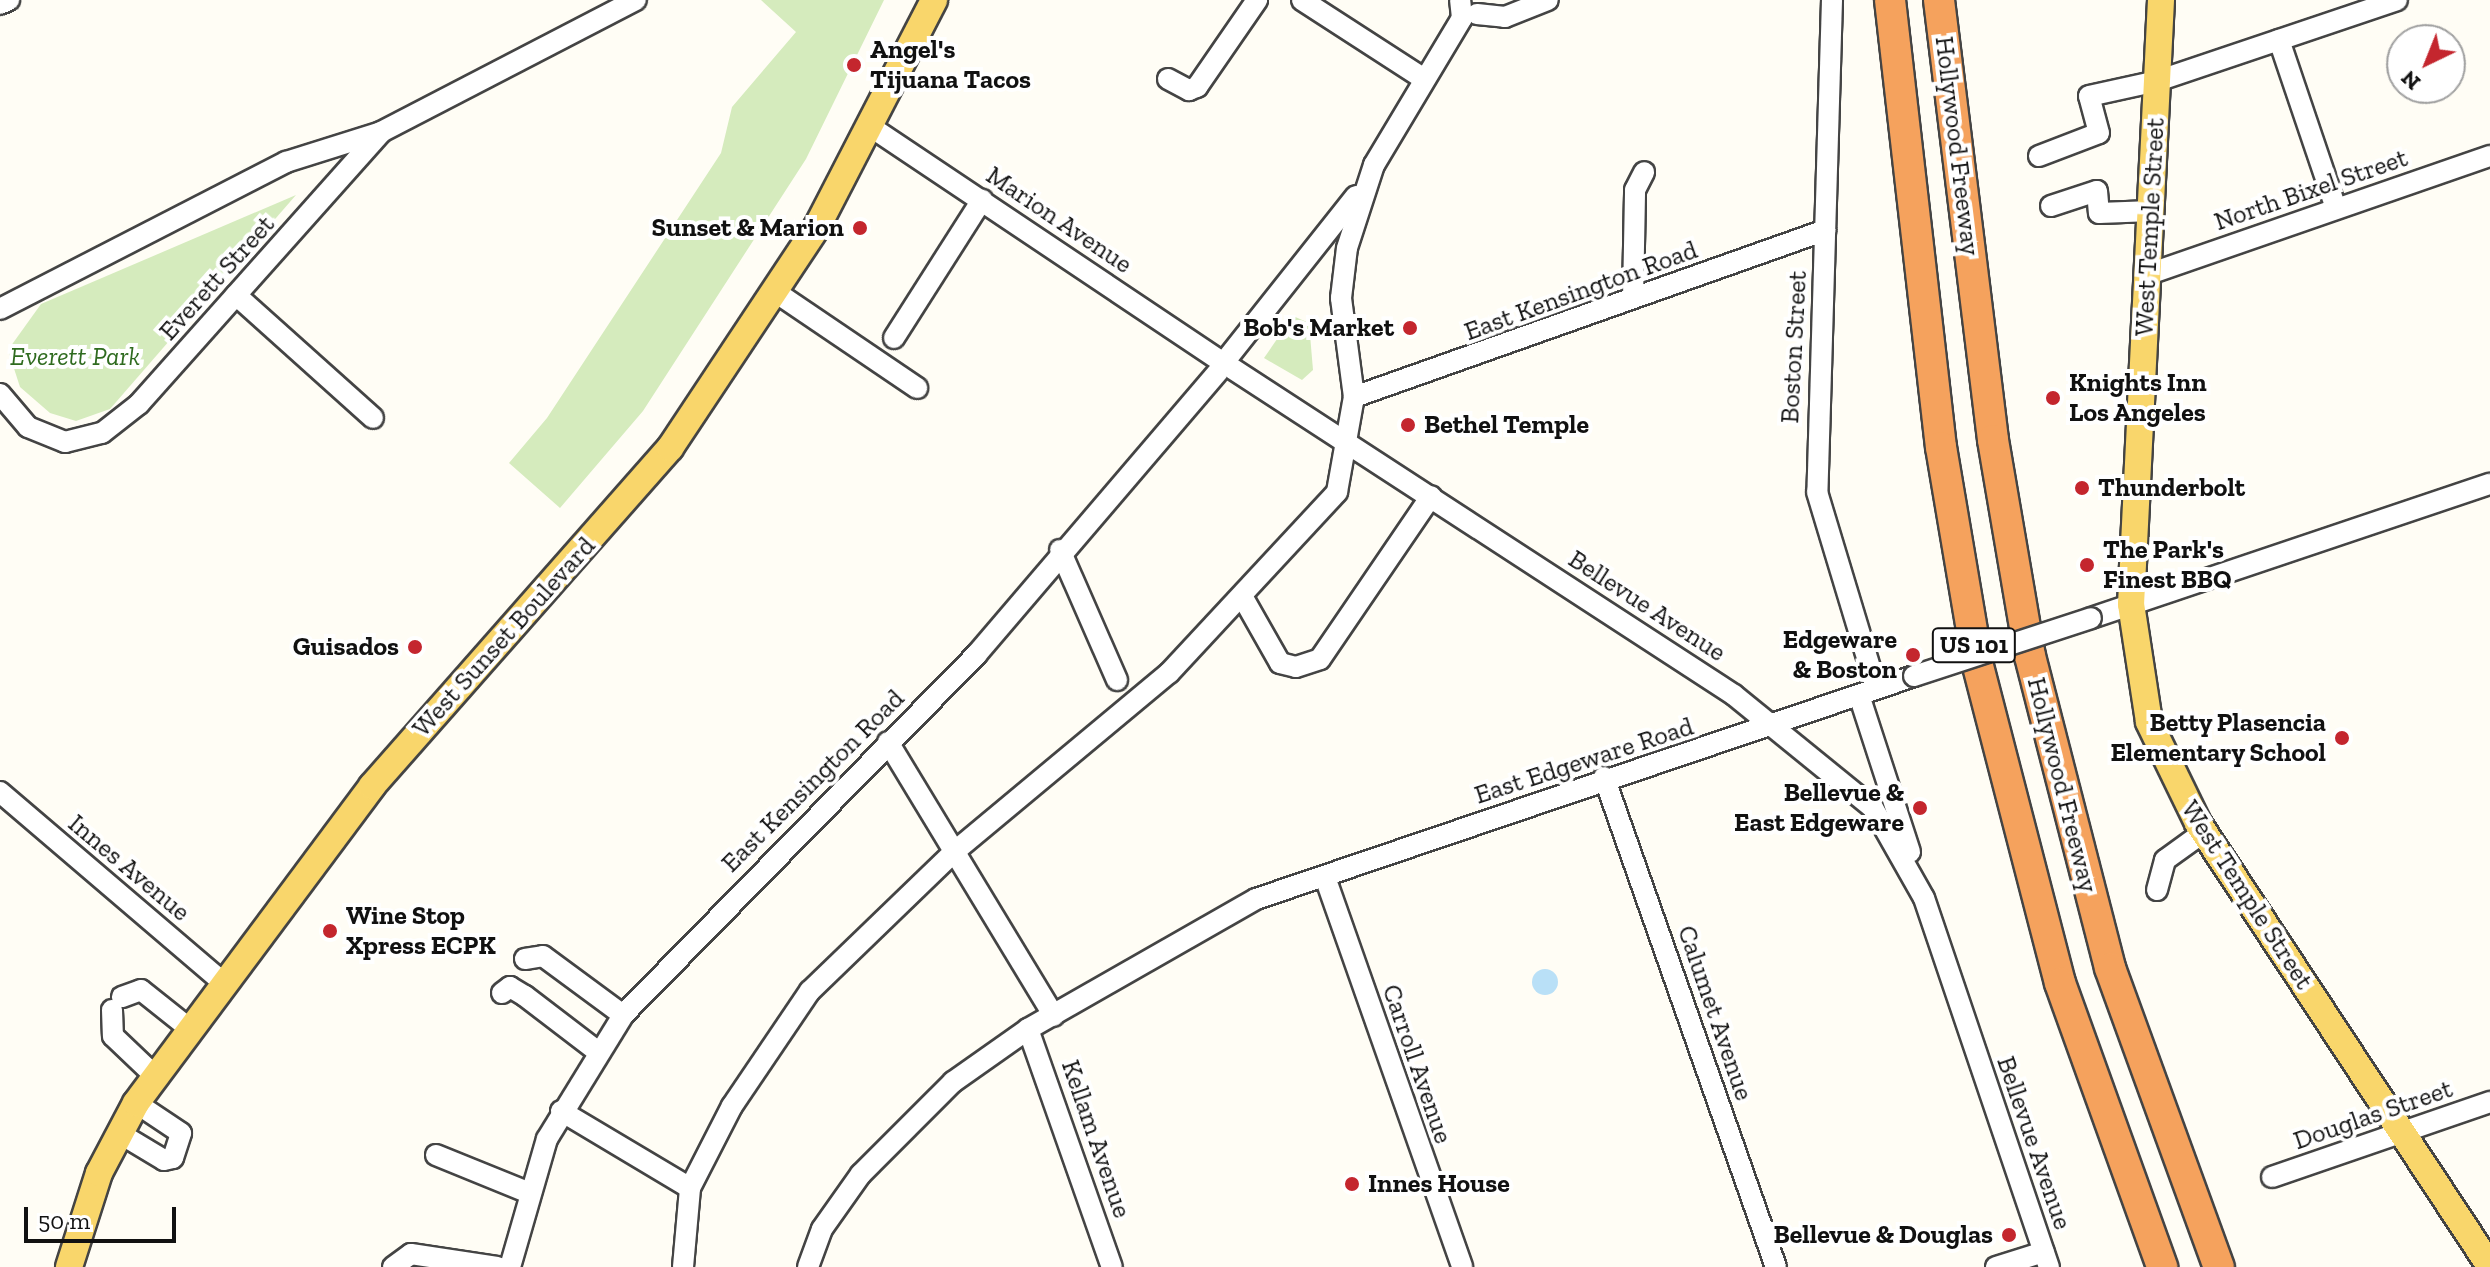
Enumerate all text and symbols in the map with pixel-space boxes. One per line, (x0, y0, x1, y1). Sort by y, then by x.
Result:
north arrow (2386, 24, 2466, 104)
place label: Angel's Tijuana Tacos (870, 34, 1031, 96)
street label: Hollywood Freeway (1928, 35, 1986, 257)
marker: Angel's Tijuana Tacos (845, 56, 863, 74)
text: N (2395, 65, 2426, 96)
street label: West Temple Street (2129, 117, 2171, 337)
street label: North Bixel Street (2210, 142, 2412, 238)
street label: Marion Avenue (980, 160, 1138, 280)
street label: Everett Street (153, 209, 281, 347)
place label: Sunset & Marion (651, 212, 844, 244)
marker: Sunset & Marion (851, 219, 869, 237)
street label: East Kensington Road (1460, 234, 1702, 348)
street label: Boston Street (1774, 270, 1814, 424)
place label: Bob's Market (1243, 312, 1394, 344)
marker: Bob's Market (1401, 319, 1419, 337)
park label: Everett Park (10, 341, 140, 373)
place label: Knights Inn Los Angeles (2069, 367, 2207, 428)
marker: Knights Inn Los Angeles (2044, 389, 2062, 407)
place label: Bethel Temple (1424, 409, 1589, 441)
marker: Bethel Temple (1399, 416, 1417, 434)
place label: Thunderbolt (2098, 472, 2245, 504)
marker: Thunderbolt (2073, 479, 2091, 497)
street label: West Sunset Boulevard (406, 531, 602, 743)
place label: The Park's Finest BBQ (2103, 534, 2232, 596)
street label: Bellevue Avenue (1562, 543, 1732, 669)
marker: The Park's Finest BBQ (2078, 556, 2096, 574)
place label: Edgeware & Boston (1783, 624, 1897, 686)
road number: US 101 (1930, 625, 2018, 665)
place label: Guisados (293, 631, 399, 663)
marker: Guisados (406, 638, 424, 656)
marker: Edgeware & Boston (1904, 646, 1922, 664)
street label: Hollywood Freeway (2020, 674, 2104, 896)
street label: East Kensington Road (715, 683, 911, 879)
place label: Betty Plasencia Elementary School (2110, 707, 2326, 768)
street label: East Edgeware Road (1471, 711, 1697, 811)
marker: Betty Plasencia Elementary School (2333, 729, 2351, 747)
place label: Bellevue & East Edgeware (1734, 777, 1904, 838)
street label: West Temple Street (2174, 795, 2320, 995)
marker: Bellevue & East Edgeware (1911, 799, 1929, 817)
street label: Innes Avenue (62, 808, 196, 928)
place label: Wine Stop Xpress ECPK (346, 900, 496, 962)
street label: Calumet Avenue (1670, 921, 1760, 1105)
marker: Wine Stop Xpress ECPK (321, 922, 339, 940)
street label: Carroll Avenue (1375, 980, 1459, 1148)
street label: Bellevue Avenue (1990, 1052, 2078, 1234)
street label: Kellam Avenue (1054, 1056, 1138, 1222)
street label: Douglas Street (2290, 1073, 2456, 1157)
place label: Innes House (1368, 1168, 1510, 1200)
marker: Innes House (1343, 1175, 1361, 1193)
scale bar (28, 1191, 180, 1241)
text: 50 m (38, 1206, 90, 1235)
place label: Bellevue & Douglas (1774, 1219, 1993, 1251)
marker: Bellevue & Douglas (2000, 1226, 2018, 1244)

